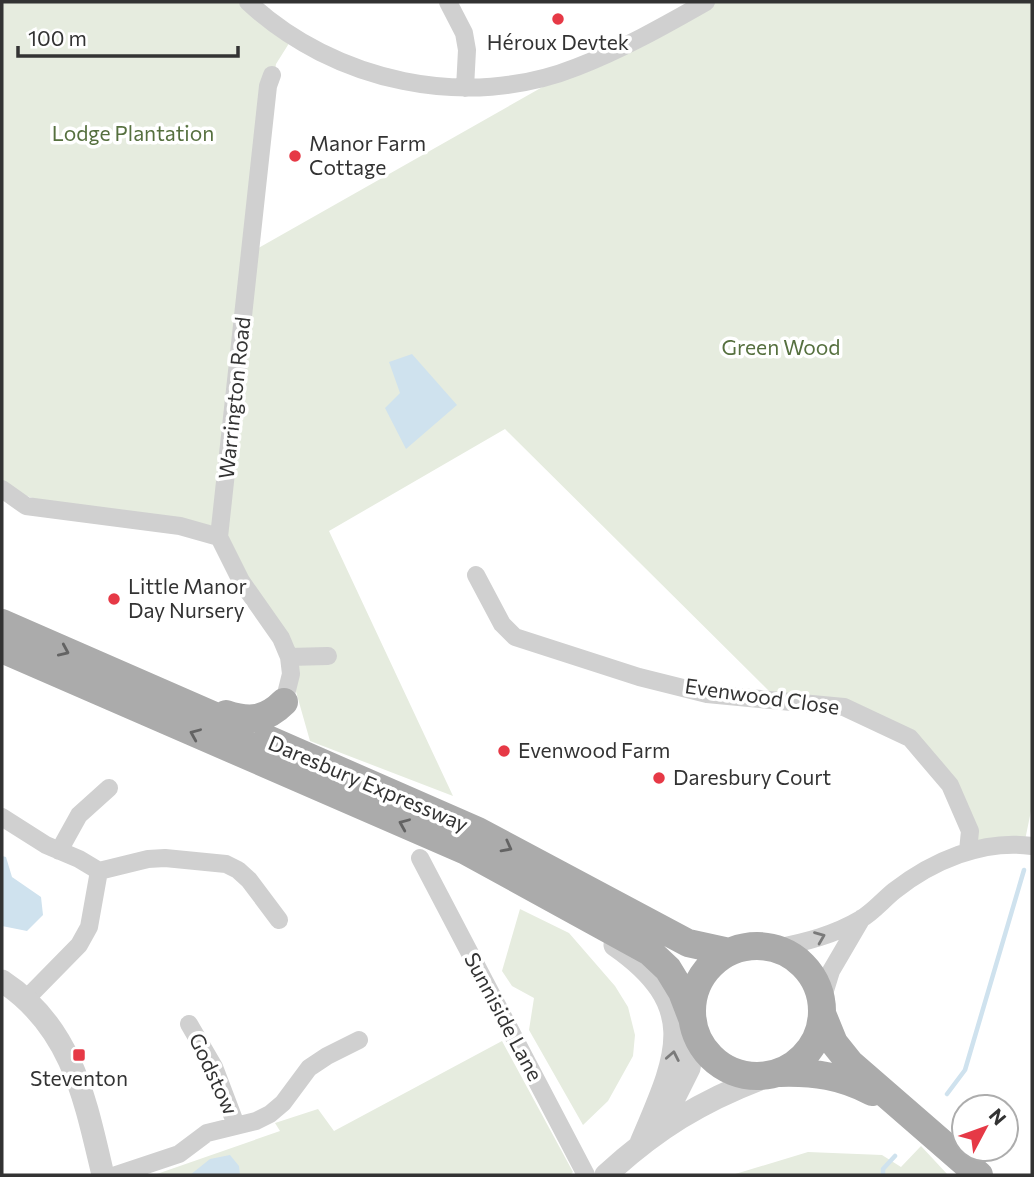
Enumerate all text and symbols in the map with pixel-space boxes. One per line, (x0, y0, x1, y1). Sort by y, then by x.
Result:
marker: Héroux Devtek (550, 11, 566, 27)
scale bar (18, 14, 238, 58)
text: 100 m (28, 25, 87, 50)
place label: Héroux Devtek (487, 29, 629, 54)
park label: Lodge Plantation (52, 120, 214, 145)
place label: Manor Farm Cottage (309, 130, 426, 179)
marker: Manor Farm Cottage (287, 148, 303, 164)
street label: Warrington Road (213, 315, 254, 480)
park label: Green Wood (722, 334, 840, 359)
place label: Little Manor Day Nursery (128, 573, 247, 622)
marker: Little Manor Day Nursery (106, 591, 122, 607)
one-way arrow (57, 643, 69, 657)
street label: Evenwood Close (683, 672, 841, 719)
one-way arrow (190, 728, 202, 742)
street label: Daresbury Expressway (265, 729, 472, 836)
place label: Evenwood Farm (518, 737, 670, 762)
marker: Evenwood Farm (496, 743, 512, 759)
place label: Daresbury Court (673, 764, 831, 789)
marker: Daresbury Court (651, 770, 667, 786)
one-way arrow (399, 818, 411, 832)
one-way arrow (499, 838, 512, 852)
one-way arrow (813, 932, 825, 946)
street label: Sunniside Lane (460, 948, 549, 1085)
street label: Godstow (185, 1029, 244, 1118)
marker: Steventon (71, 1047, 87, 1063)
one-way arrow (664, 1050, 679, 1062)
place label: Steventon (30, 1065, 128, 1090)
north arrow (950, 1093, 1020, 1163)
text: N (985, 1104, 1012, 1129)

